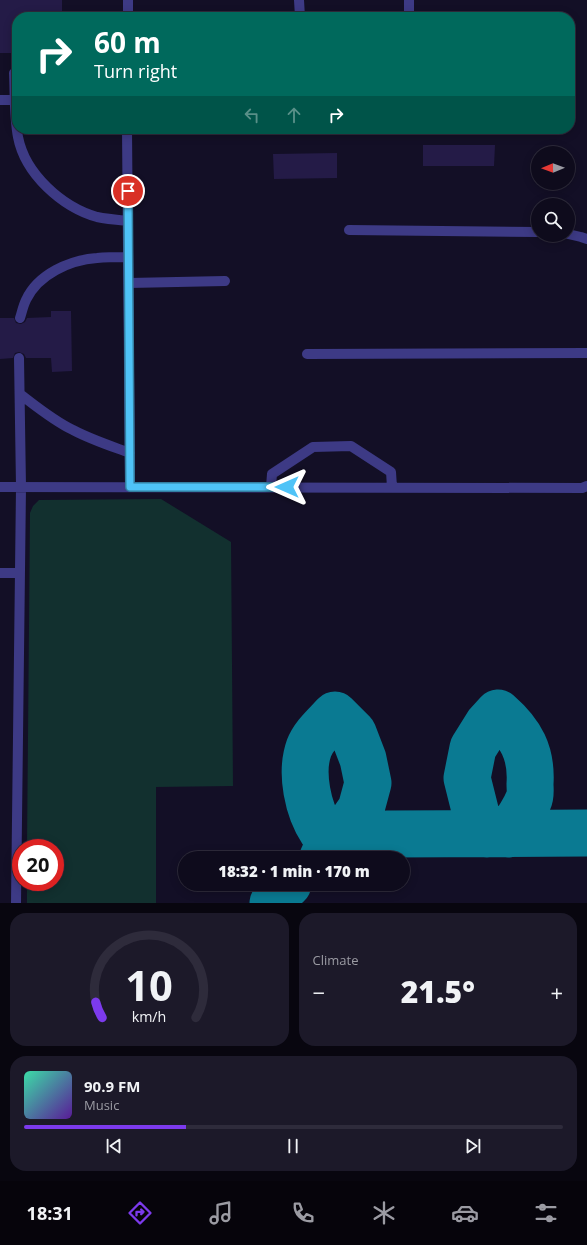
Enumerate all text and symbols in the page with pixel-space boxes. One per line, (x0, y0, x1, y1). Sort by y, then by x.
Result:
text: 60 m (94, 23, 161, 61)
icon: right (28, 28, 80, 80)
text: Turn right (94, 59, 177, 83)
icon: left (241, 104, 263, 126)
icon: ahead (283, 104, 305, 126)
icon: right (325, 104, 347, 126)
north arrow (531, 146, 575, 190)
map controls (531, 146, 575, 242)
pin (111, 174, 145, 208)
icon: arrive (117, 180, 139, 202)
button: search (531, 198, 575, 242)
position arrow (266, 466, 308, 508)
speed limit sign: 20 (12, 839, 64, 891)
text: 18:32 · 1 min · 170 m (218, 861, 370, 881)
text: Climate (313, 951, 358, 969)
text: 10 (125, 956, 173, 1012)
text: 21.5° (401, 971, 475, 1012)
text: − (313, 977, 325, 1007)
text: + (550, 977, 563, 1007)
text: km/h (132, 1006, 167, 1025)
text: 90.9 FM (84, 1076, 140, 1096)
text: Music (84, 1096, 119, 1114)
icon: previous (103, 1135, 125, 1157)
icon: pause (282, 1135, 304, 1157)
icon: next (462, 1135, 484, 1157)
icon: directions (126, 1199, 154, 1227)
icon: music (207, 1199, 235, 1227)
icon: phone (289, 1199, 317, 1227)
icon: climate (370, 1199, 398, 1227)
icon: car (451, 1199, 479, 1227)
icon: filters (532, 1199, 560, 1227)
text: 18:31 (27, 1201, 73, 1225)

